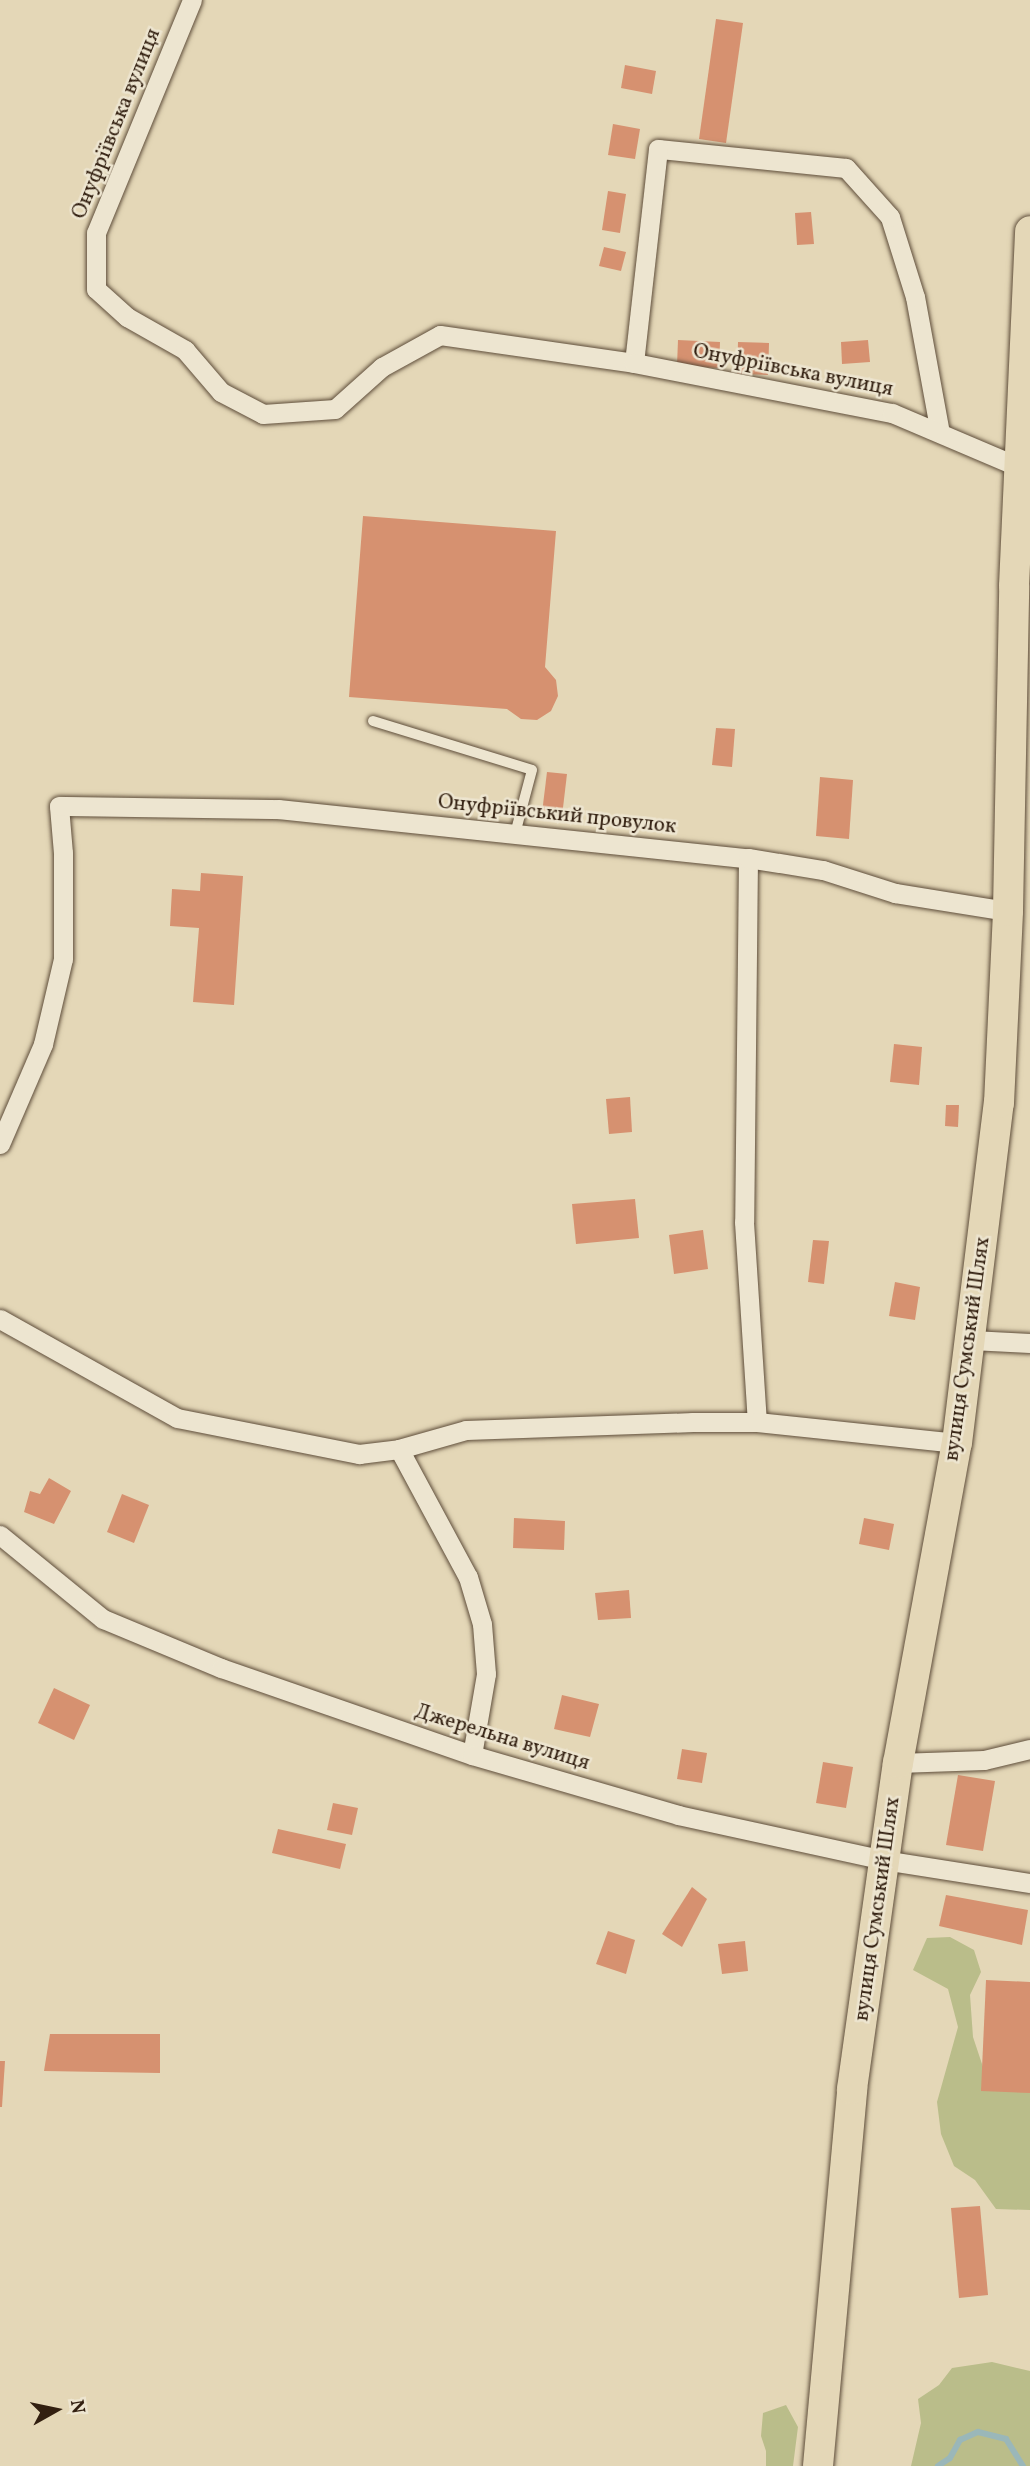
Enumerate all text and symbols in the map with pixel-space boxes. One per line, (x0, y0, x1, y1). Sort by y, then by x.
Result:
street label: Онуфріївська вулиця (67, 25, 167, 223)
street label: Онуфріївська вулиця (691, 339, 895, 403)
street label: Онуфріївський провулок (437, 790, 677, 840)
street label: вулиця Сумський Шлях (940, 1235, 996, 1463)
street label: Джерельна вулиця (412, 1699, 592, 1777)
street label: вулиця Сумський Шлях (850, 1795, 906, 2023)
north arrow (21, 2375, 91, 2445)
text: N (63, 2398, 91, 2416)

